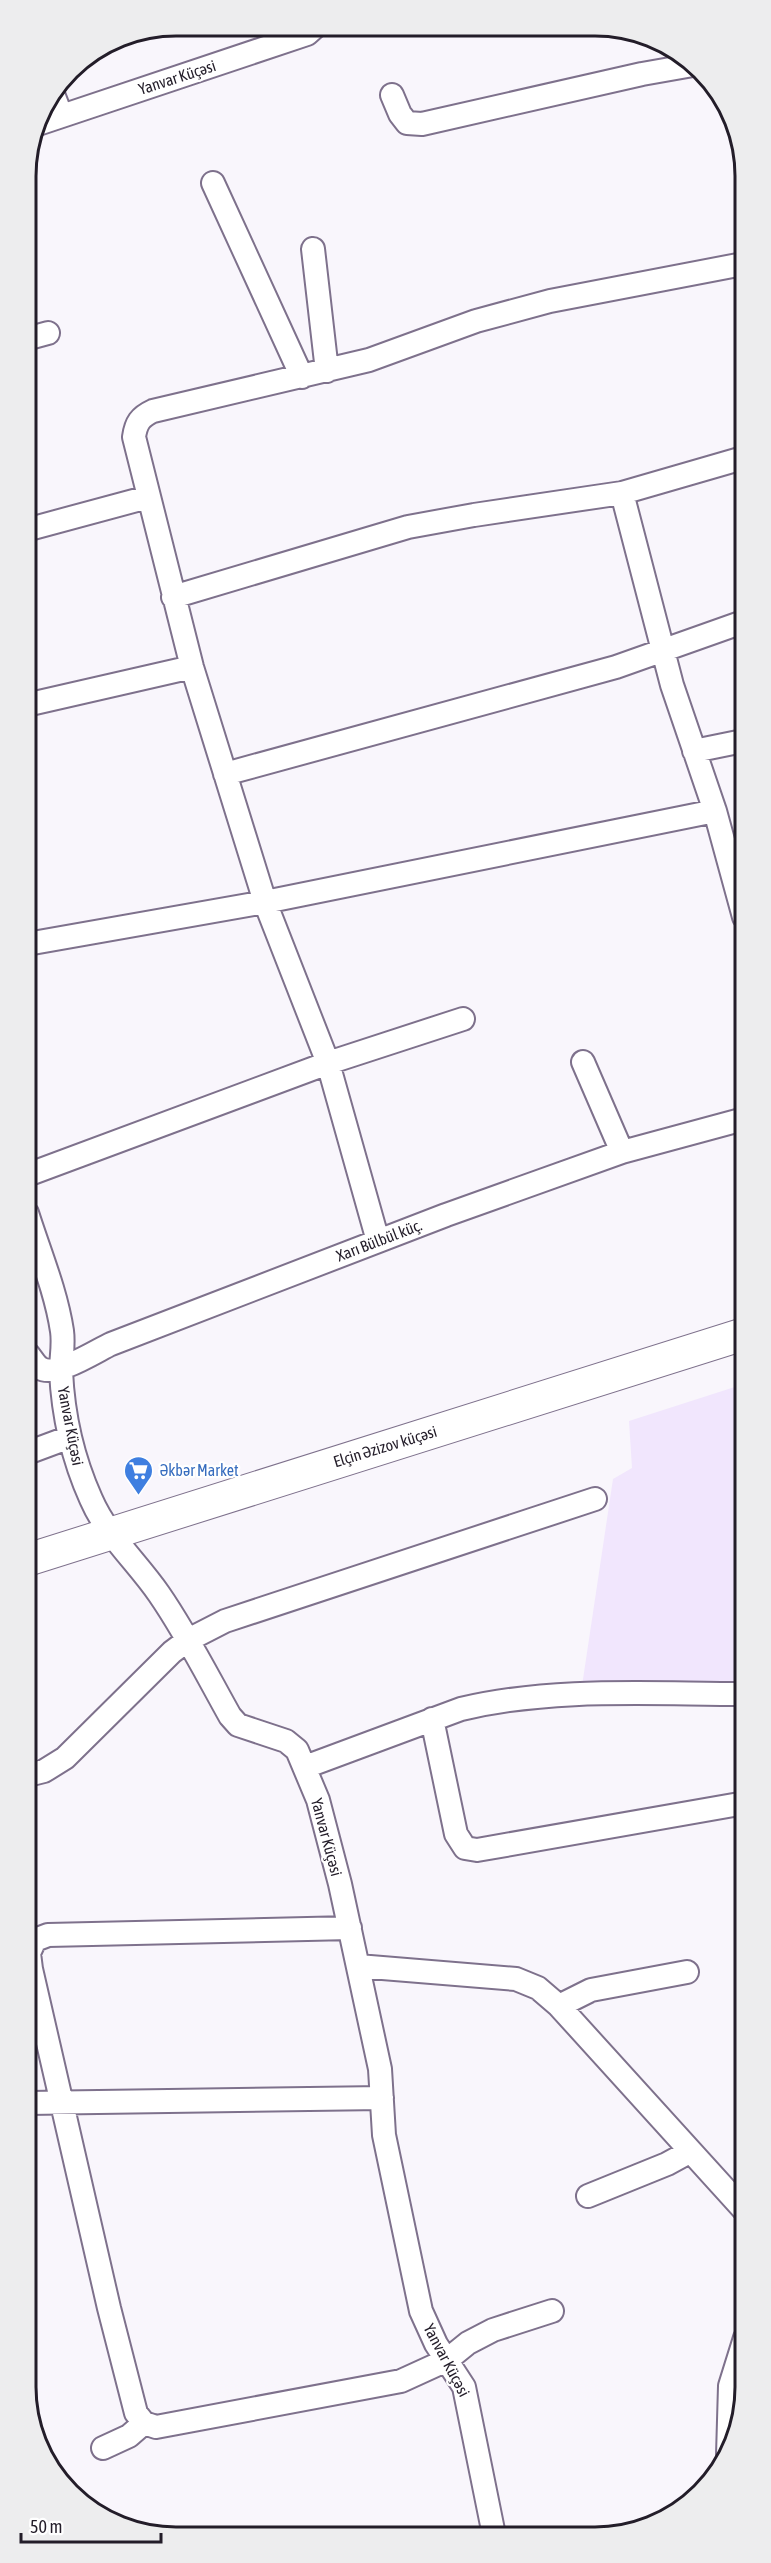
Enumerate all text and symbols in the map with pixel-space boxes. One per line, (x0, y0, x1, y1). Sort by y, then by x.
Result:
street label: Yanvar Küçəsi (136, 56, 218, 99)
street label: Xarı Bülbül küç. (334, 1215, 425, 1265)
street label: Yanvar Küçəsi (54, 1385, 87, 1467)
street label: Elçin Əzizov küçəsi (331, 1422, 439, 1471)
supermarket icon: Əkbər Market (123, 1454, 155, 1496)
place label: Əkbər Market (160, 1461, 239, 1479)
street label: Yanvar Küçəsi (307, 1796, 346, 1878)
street label: Yanvar Küçəsi (419, 2320, 474, 2400)
scale bar (21, 2506, 160, 2544)
text: 50 m (30, 2516, 62, 2537)

